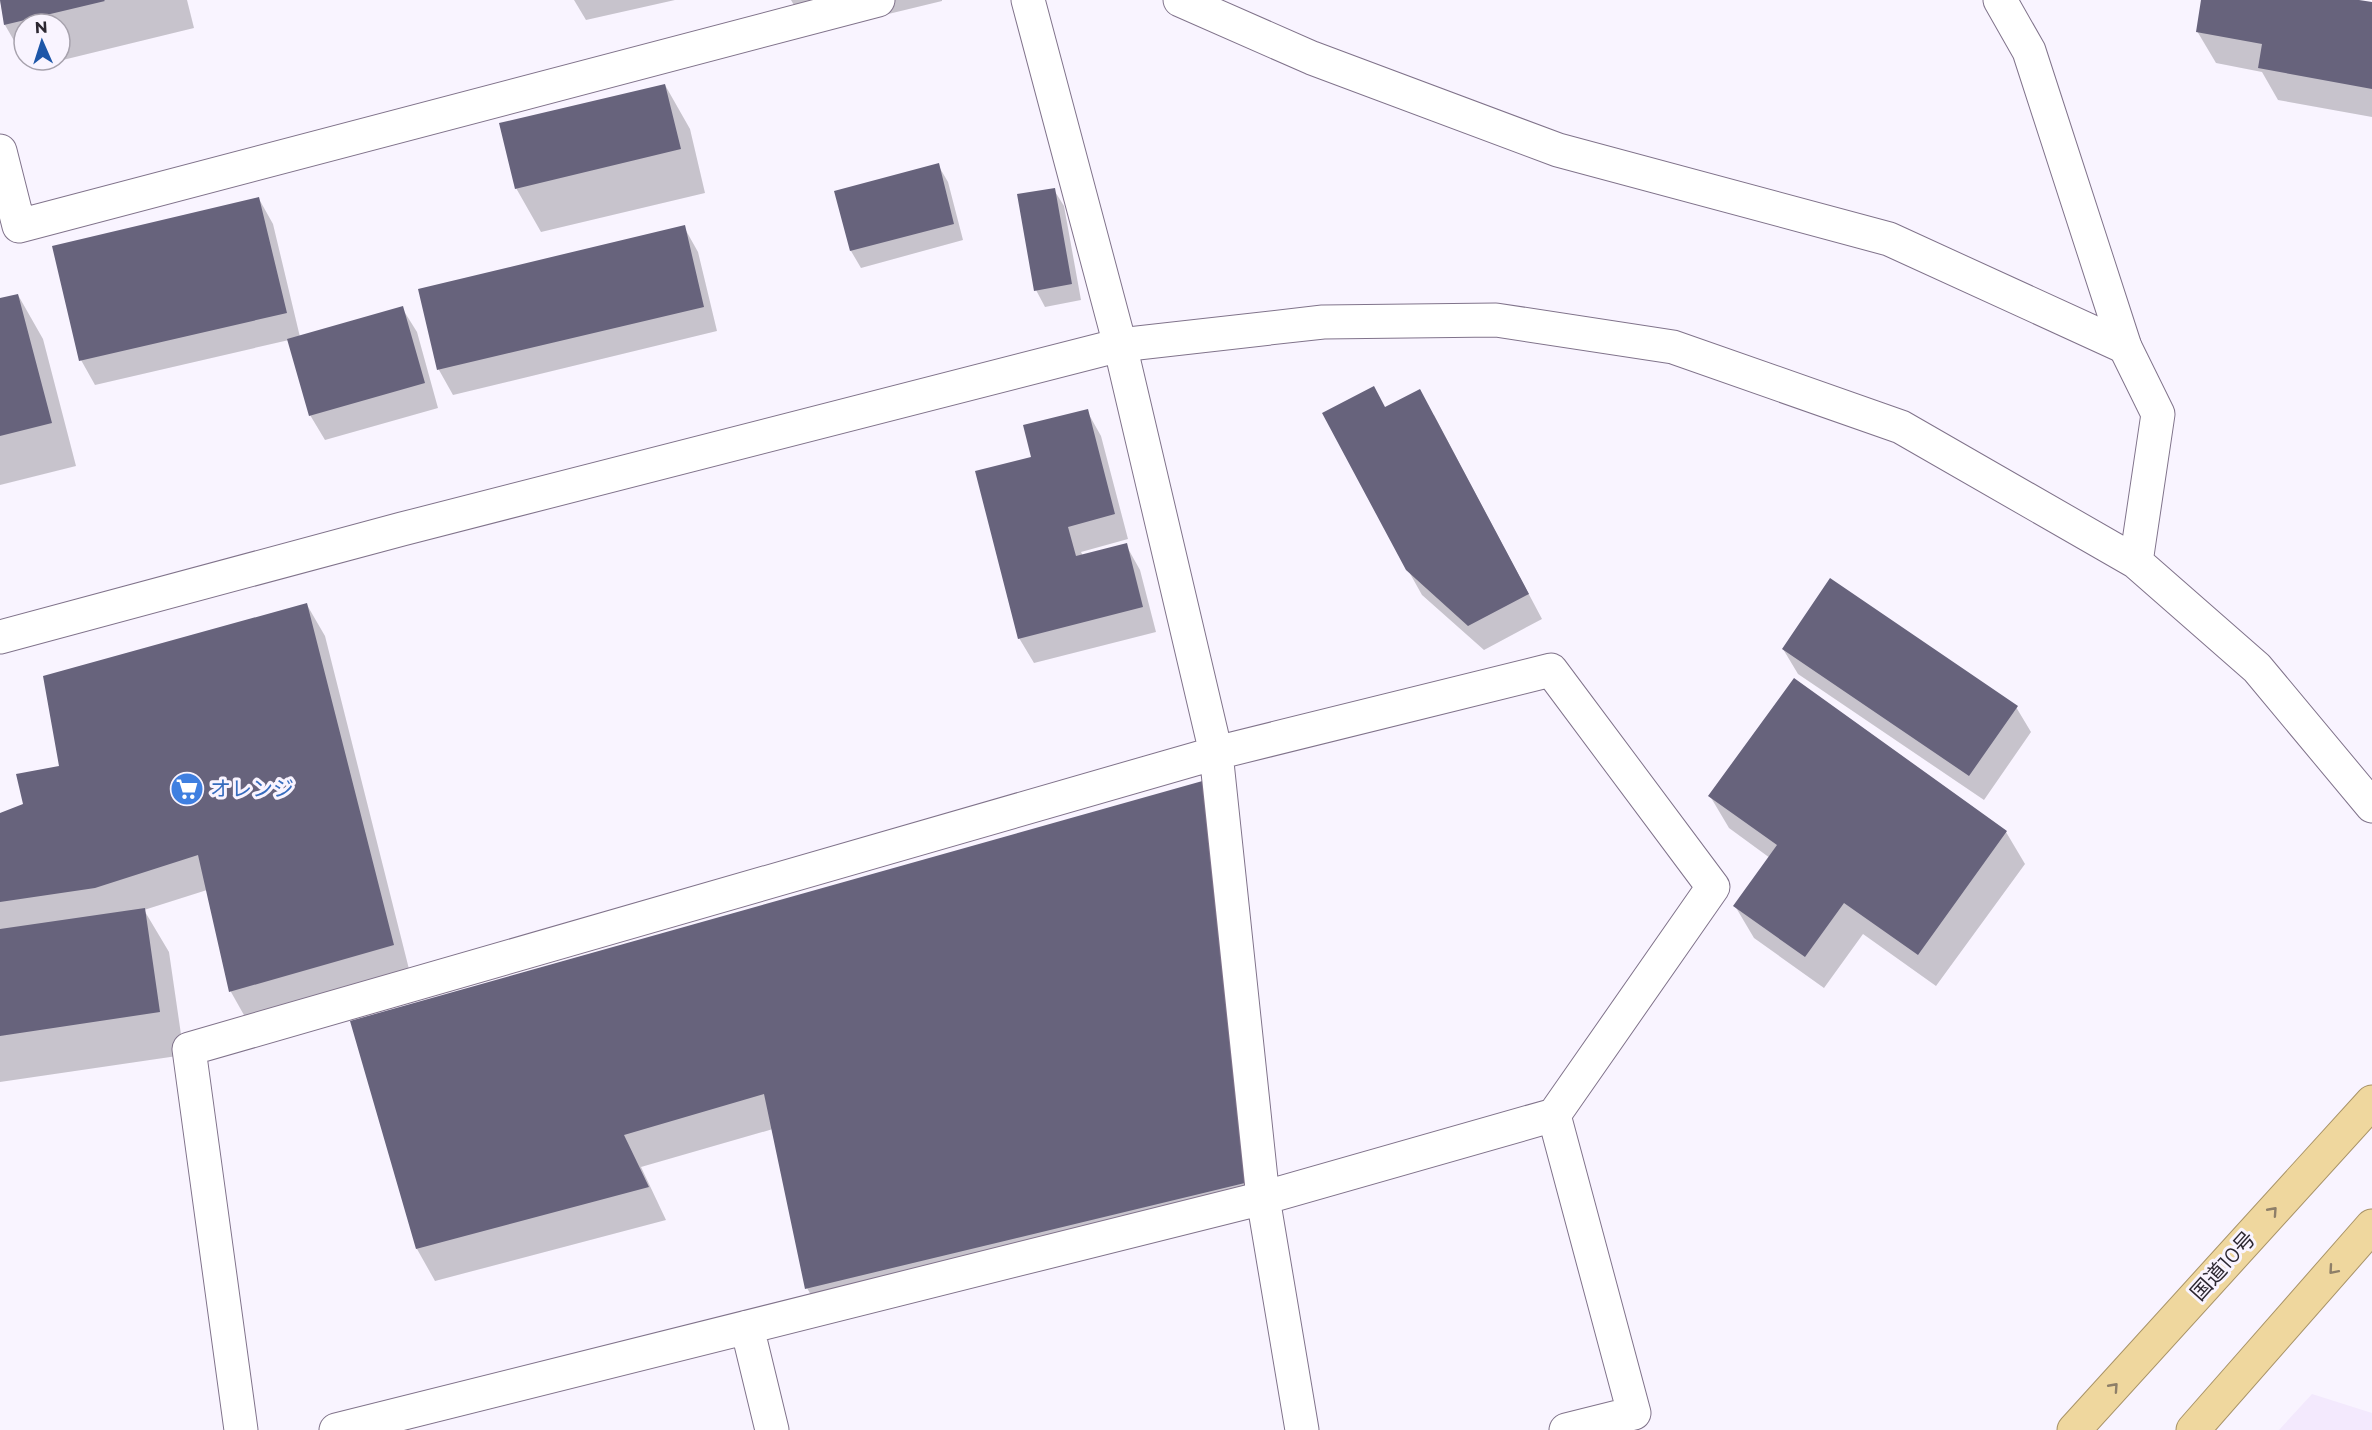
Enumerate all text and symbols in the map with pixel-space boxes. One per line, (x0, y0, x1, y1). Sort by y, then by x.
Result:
north arrow (12, 12, 72, 72)
text: N (34, 18, 48, 37)
supermarket icon: オレンジ (169, 771, 205, 807)
place label: オレンジ (210, 776, 294, 801)
one-way arrow (2266, 1207, 2277, 1218)
street label: 国道10号 (2185, 1226, 2260, 1305)
one-way arrow (2330, 1263, 2341, 1274)
one-way arrow (2107, 1383, 2118, 1393)

